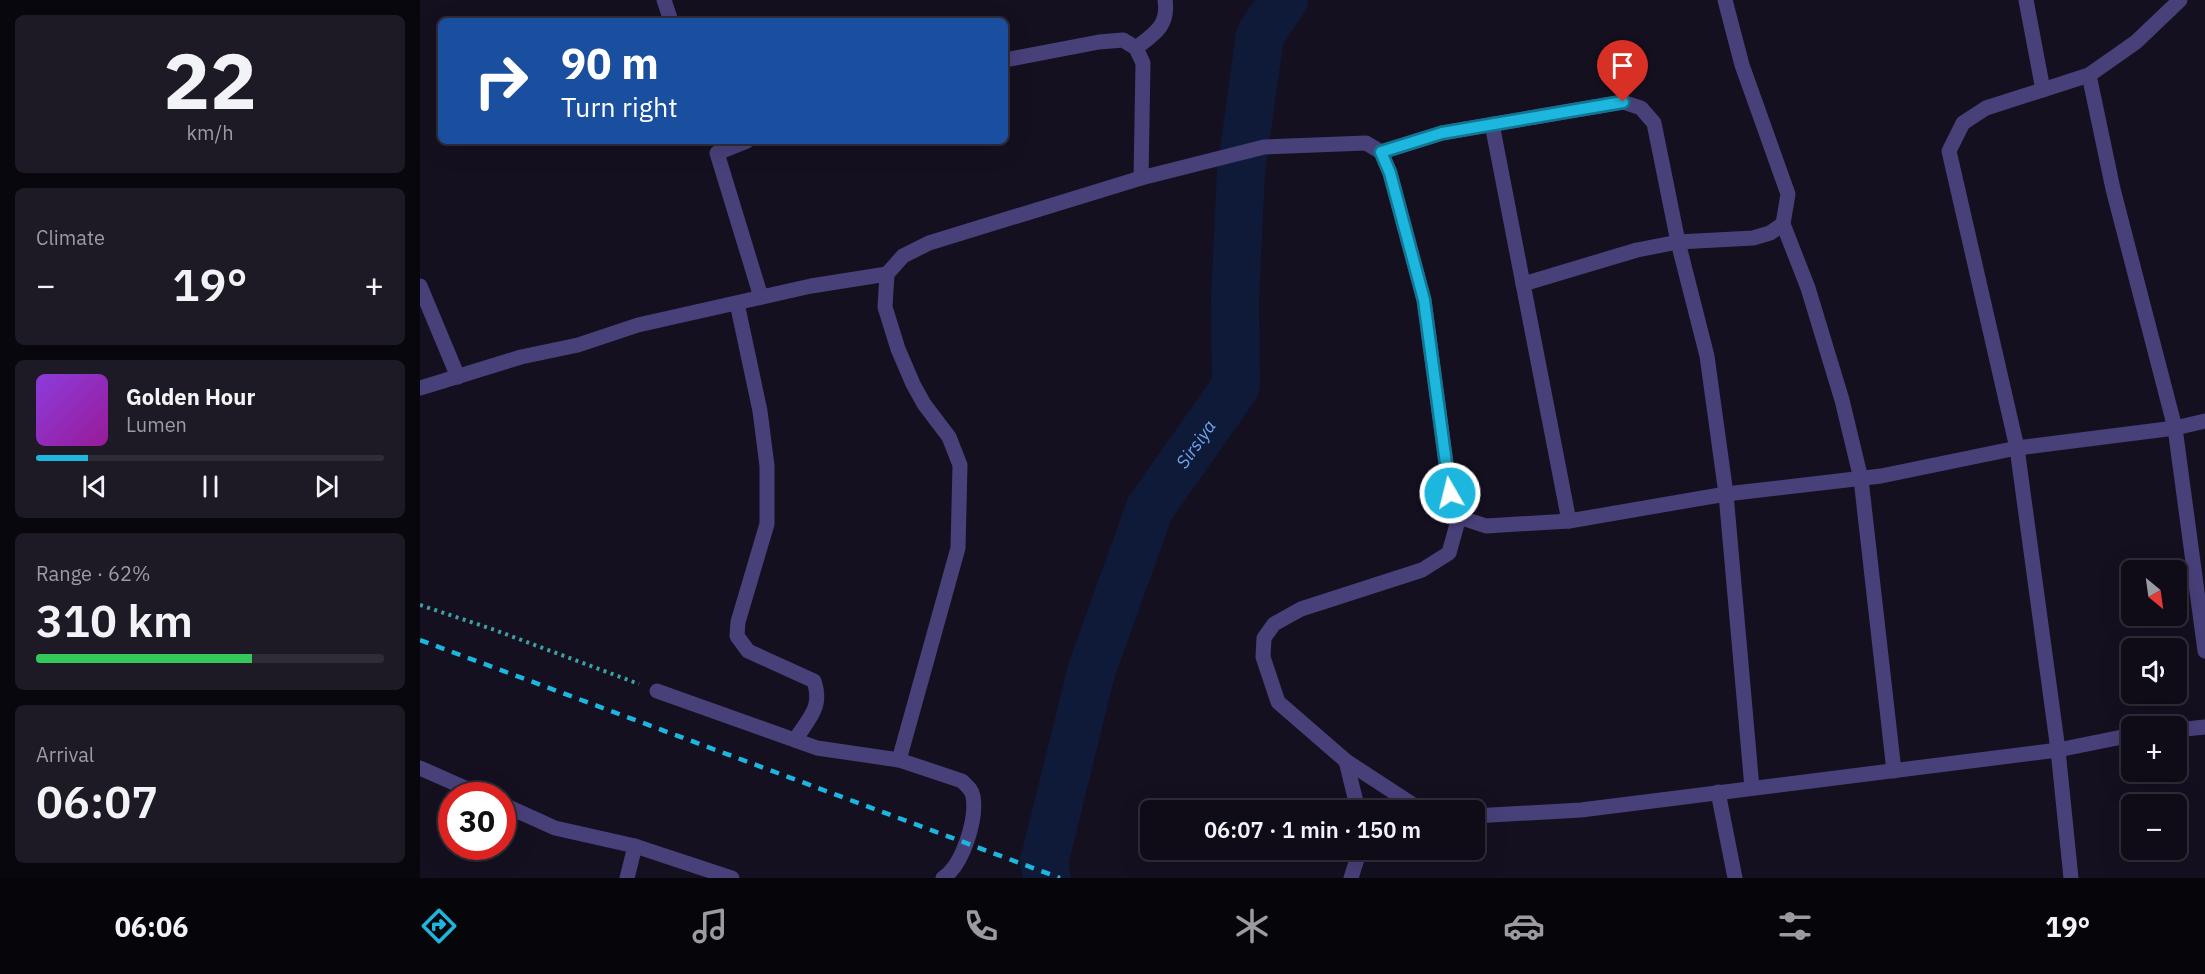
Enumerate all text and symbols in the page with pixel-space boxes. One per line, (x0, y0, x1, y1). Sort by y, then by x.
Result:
text: 22 (163, 29, 257, 130)
text: 90 m (561, 36, 659, 91)
pin (1597, 40, 1648, 102)
icon: right (462, 42, 540, 120)
icon: arrive (1606, 49, 1639, 82)
text: Turn right (561, 89, 678, 124)
text: km/h (186, 119, 234, 146)
text: Climate (36, 224, 105, 251)
text: 19° (172, 255, 248, 313)
text: − (36, 263, 56, 306)
text: + (364, 263, 384, 306)
text: Golden Hour (126, 382, 255, 411)
text: Lumen (126, 411, 187, 438)
water label: Sirsiya (1170, 415, 1220, 472)
position arrow (1418, 461, 1482, 525)
icon: previous (78, 470, 111, 503)
icon: pause (194, 470, 227, 503)
icon: next (310, 470, 343, 503)
text: Range · 62% (36, 560, 151, 587)
north arrow (2121, 560, 2187, 626)
map controls (2121, 560, 2187, 860)
text: 310 km (36, 591, 193, 649)
button: sound (2121, 638, 2187, 704)
button: + (2121, 716, 2187, 782)
text: Arrival (36, 741, 94, 768)
text: 06:07 (36, 772, 158, 830)
speed limit sign: 30 (438, 782, 516, 860)
button: − (2121, 794, 2187, 860)
text: 06:07 · 1 min · 150 m (1204, 815, 1421, 844)
icon: directions (418, 905, 460, 947)
icon: music (689, 905, 731, 947)
icon: phone (960, 905, 1002, 947)
icon: climate (1231, 905, 1273, 947)
icon: car (1503, 905, 1545, 947)
icon: filters (1774, 905, 1816, 947)
text: 06:06 (115, 909, 188, 944)
text: 19° (2045, 909, 2090, 944)

